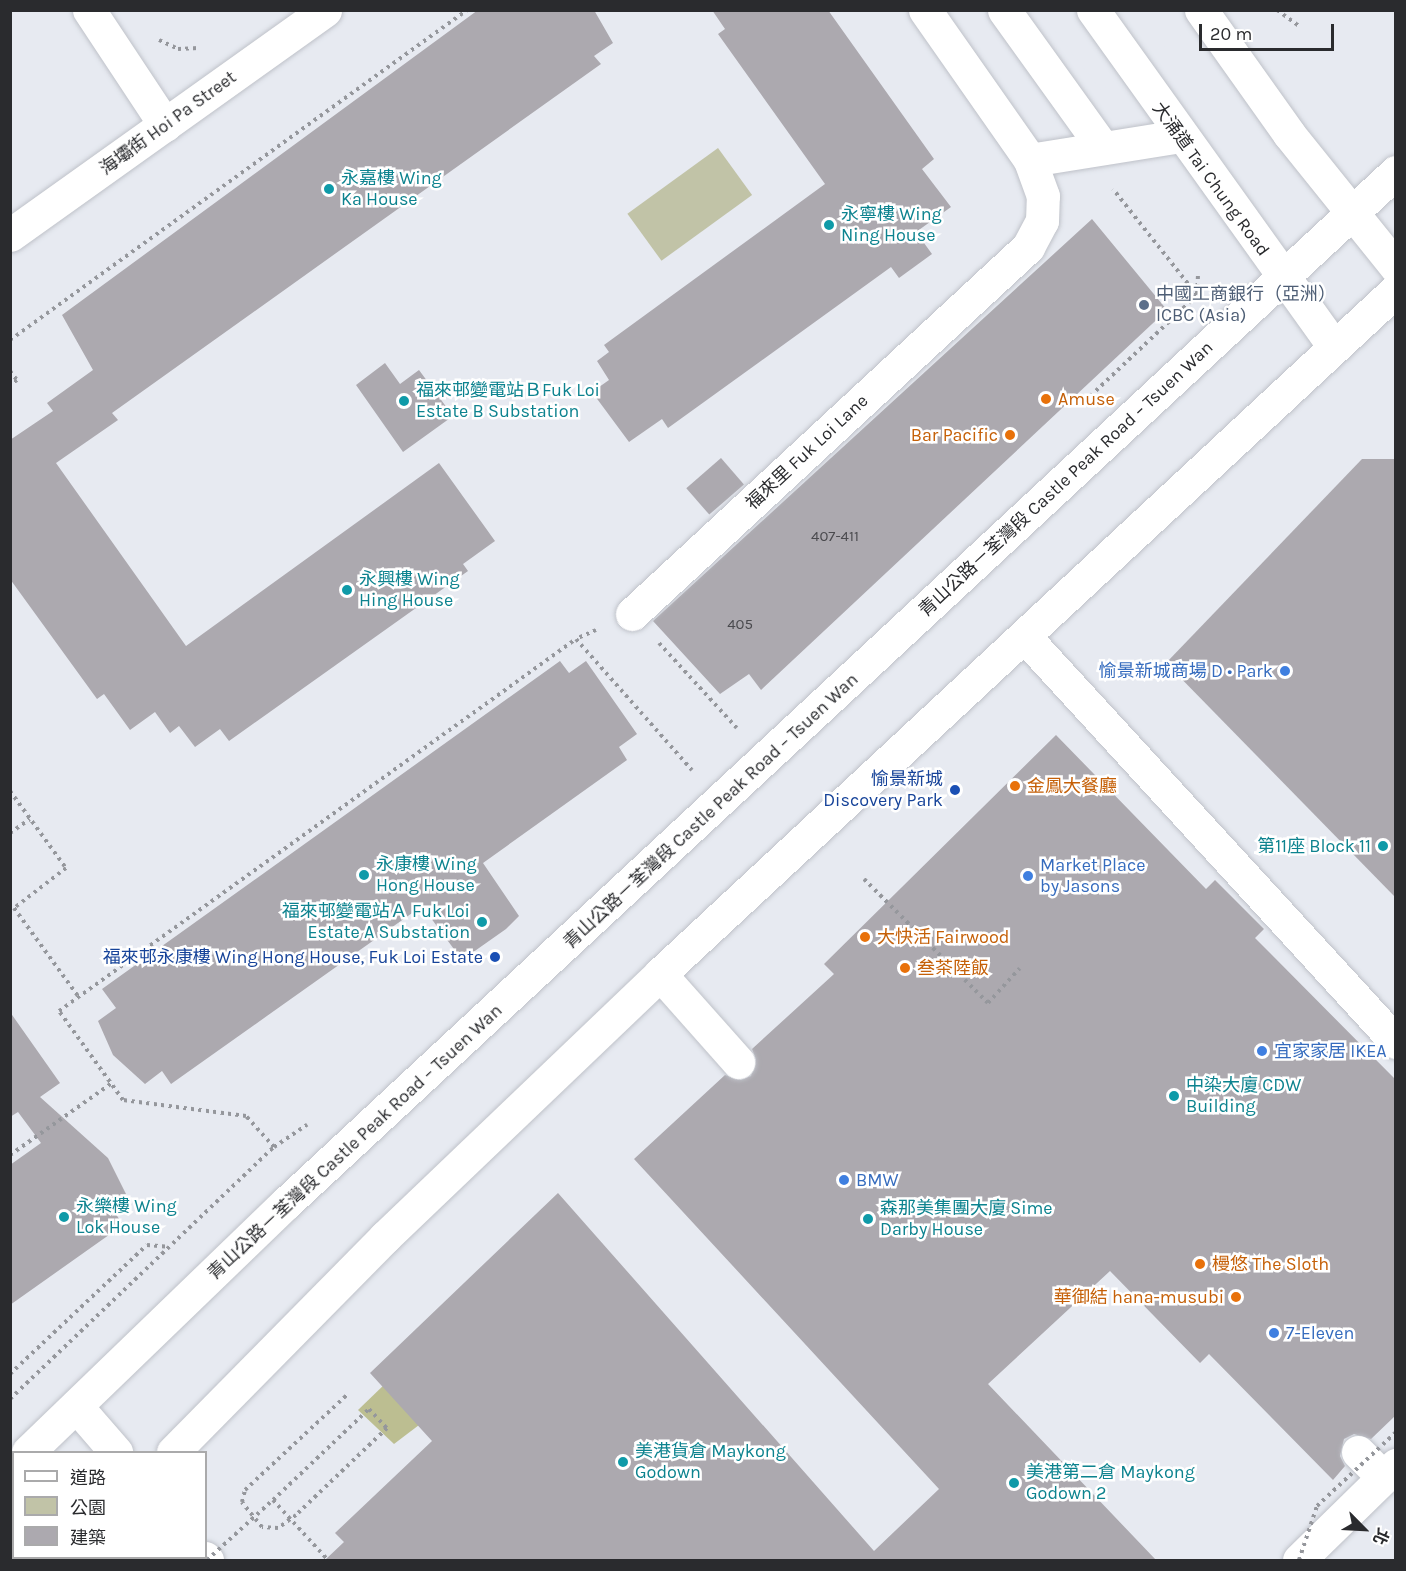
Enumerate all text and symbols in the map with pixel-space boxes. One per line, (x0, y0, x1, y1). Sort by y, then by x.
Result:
scale bar (1202, 12, 1337, 50)
text: 20 m (1210, 23, 1252, 45)
street label: 海壩街 Hoi Pa Street (96, 66, 240, 180)
street label: 大涌道 Tai Chung Road (1148, 98, 1274, 260)
place label: 永嘉樓 Wing Ka House (341, 168, 442, 210)
marker: 永嘉樓 Wing Ka House (322, 182, 336, 196)
place label: 永寧樓 Wing Ning House (841, 204, 942, 246)
marker: 永寧樓 Wing Ning House (822, 218, 836, 232)
place label: 中國工商銀行（亞洲） ICBC (Asia) (1156, 284, 1336, 326)
marker: 中國工商銀行（亞洲） ICBC (Asia) (1137, 298, 1151, 312)
street label: 青山公路－荃灣段 Castle Peak Road – Tsuen Wan (914, 337, 1218, 621)
place label: 福來邨變電站ＢFuk Loi Estate B Substation (416, 380, 600, 422)
place label: Amuse (1058, 388, 1115, 410)
street label: 福來里 Fuk Loi Lane (742, 390, 872, 514)
marker: Amuse (1039, 392, 1053, 406)
marker: 福來邨變電站ＢFuk Loi Estate B Substation (397, 394, 411, 408)
place label: Bar Pacific (911, 424, 998, 446)
marker: Bar Pacific (1003, 428, 1017, 442)
house number: 407-411 (811, 528, 859, 546)
place label: 永興樓 Wing Hing House (359, 569, 460, 612)
marker: 永興樓 Wing Hing House (340, 583, 354, 597)
house number: 405 (727, 616, 753, 634)
place label: 愉景新城商場 D • Park (1099, 660, 1273, 682)
marker: 愉景新城商場 D • Park (1278, 664, 1292, 678)
street label: 青山公路－荃灣段 Castle Peak Road – Tsuen Wan (559, 669, 863, 953)
place label: 愉景新城 Discovery Park (823, 769, 943, 812)
place label: 金鳳大餐廳 (1027, 775, 1117, 797)
marker: 金鳳大餐廳 (1008, 779, 1022, 793)
marker: 愉景新城 Discovery Park (948, 783, 962, 797)
place label: 第11座 Block 11 (1257, 835, 1371, 857)
marker: 第11座 Block 11 (1376, 839, 1390, 853)
place label: 永康樓 Wing Hong House (376, 854, 477, 896)
place label: Market Place by Jasons (1040, 855, 1146, 898)
marker: 永康樓 Wing Hong House (357, 868, 371, 882)
marker: Market Place by Jasons (1021, 869, 1035, 883)
place label: 福來邨變電站Ａ Fuk Loi Estate A Substation (282, 901, 470, 944)
marker: 福來邨變電站Ａ Fuk Loi Estate A Substation (475, 915, 489, 929)
place label: 大快活 Fairwood (877, 926, 1009, 948)
marker: 大快活 Fairwood (858, 930, 872, 944)
place label: 福來邨永康樓 Wing Hong House, Fuk Loi Estate (103, 946, 483, 968)
marker: 福來邨永康樓 Wing Hong House, Fuk Loi Estate (488, 950, 502, 964)
place label: 叁茶陸飯 (917, 957, 989, 979)
marker: 叁茶陸飯 (898, 961, 912, 975)
street label: 青山公路－荃灣段 Castle Peak Road – Tsuen Wan (203, 1000, 507, 1284)
place label: 宜家家居 IKEA (1274, 1040, 1387, 1062)
marker: 宜家家居 IKEA (1255, 1044, 1269, 1058)
place label: 中染大廈 CDW Building (1186, 1075, 1301, 1118)
marker: 中染大廈 CDW Building (1167, 1089, 1181, 1103)
place label: BMW (856, 1169, 899, 1191)
marker: BMW (837, 1173, 851, 1187)
place label: 永樂樓 Wing Lok House (76, 1196, 177, 1238)
place label: 森那美集團大廈 Sime Darby House (880, 1198, 1053, 1240)
marker: 永樂樓 Wing Lok House (57, 1210, 71, 1224)
marker: 森那美集團大廈 Sime Darby House (861, 1212, 875, 1226)
place label: 槾悠 The Sloth (1212, 1253, 1329, 1275)
marker: 槾悠 The Sloth (1193, 1257, 1207, 1271)
place label: 華御結 hana-musubi (1054, 1286, 1224, 1308)
marker: 華御結 hana-musubi (1229, 1290, 1243, 1304)
place label: 7-Eleven (1286, 1322, 1354, 1344)
marker: 7-Eleven (1267, 1326, 1281, 1340)
place label: 美港貨倉 Maykong Godown (635, 1441, 786, 1484)
legend (12, 1451, 207, 1559)
marker: 美港貨倉 Maykong Godown (616, 1455, 630, 1469)
place label: 美港第二倉 Maykong Godown 2 (1026, 1462, 1195, 1504)
text: 道路 (70, 1467, 106, 1489)
marker: 美港第二倉 Maykong Godown 2 (1007, 1476, 1021, 1490)
text: 公園 (70, 1497, 106, 1519)
north arrow (1334, 1499, 1394, 1559)
text: 北 (1369, 1525, 1393, 1548)
text: 建築 (70, 1527, 106, 1549)

